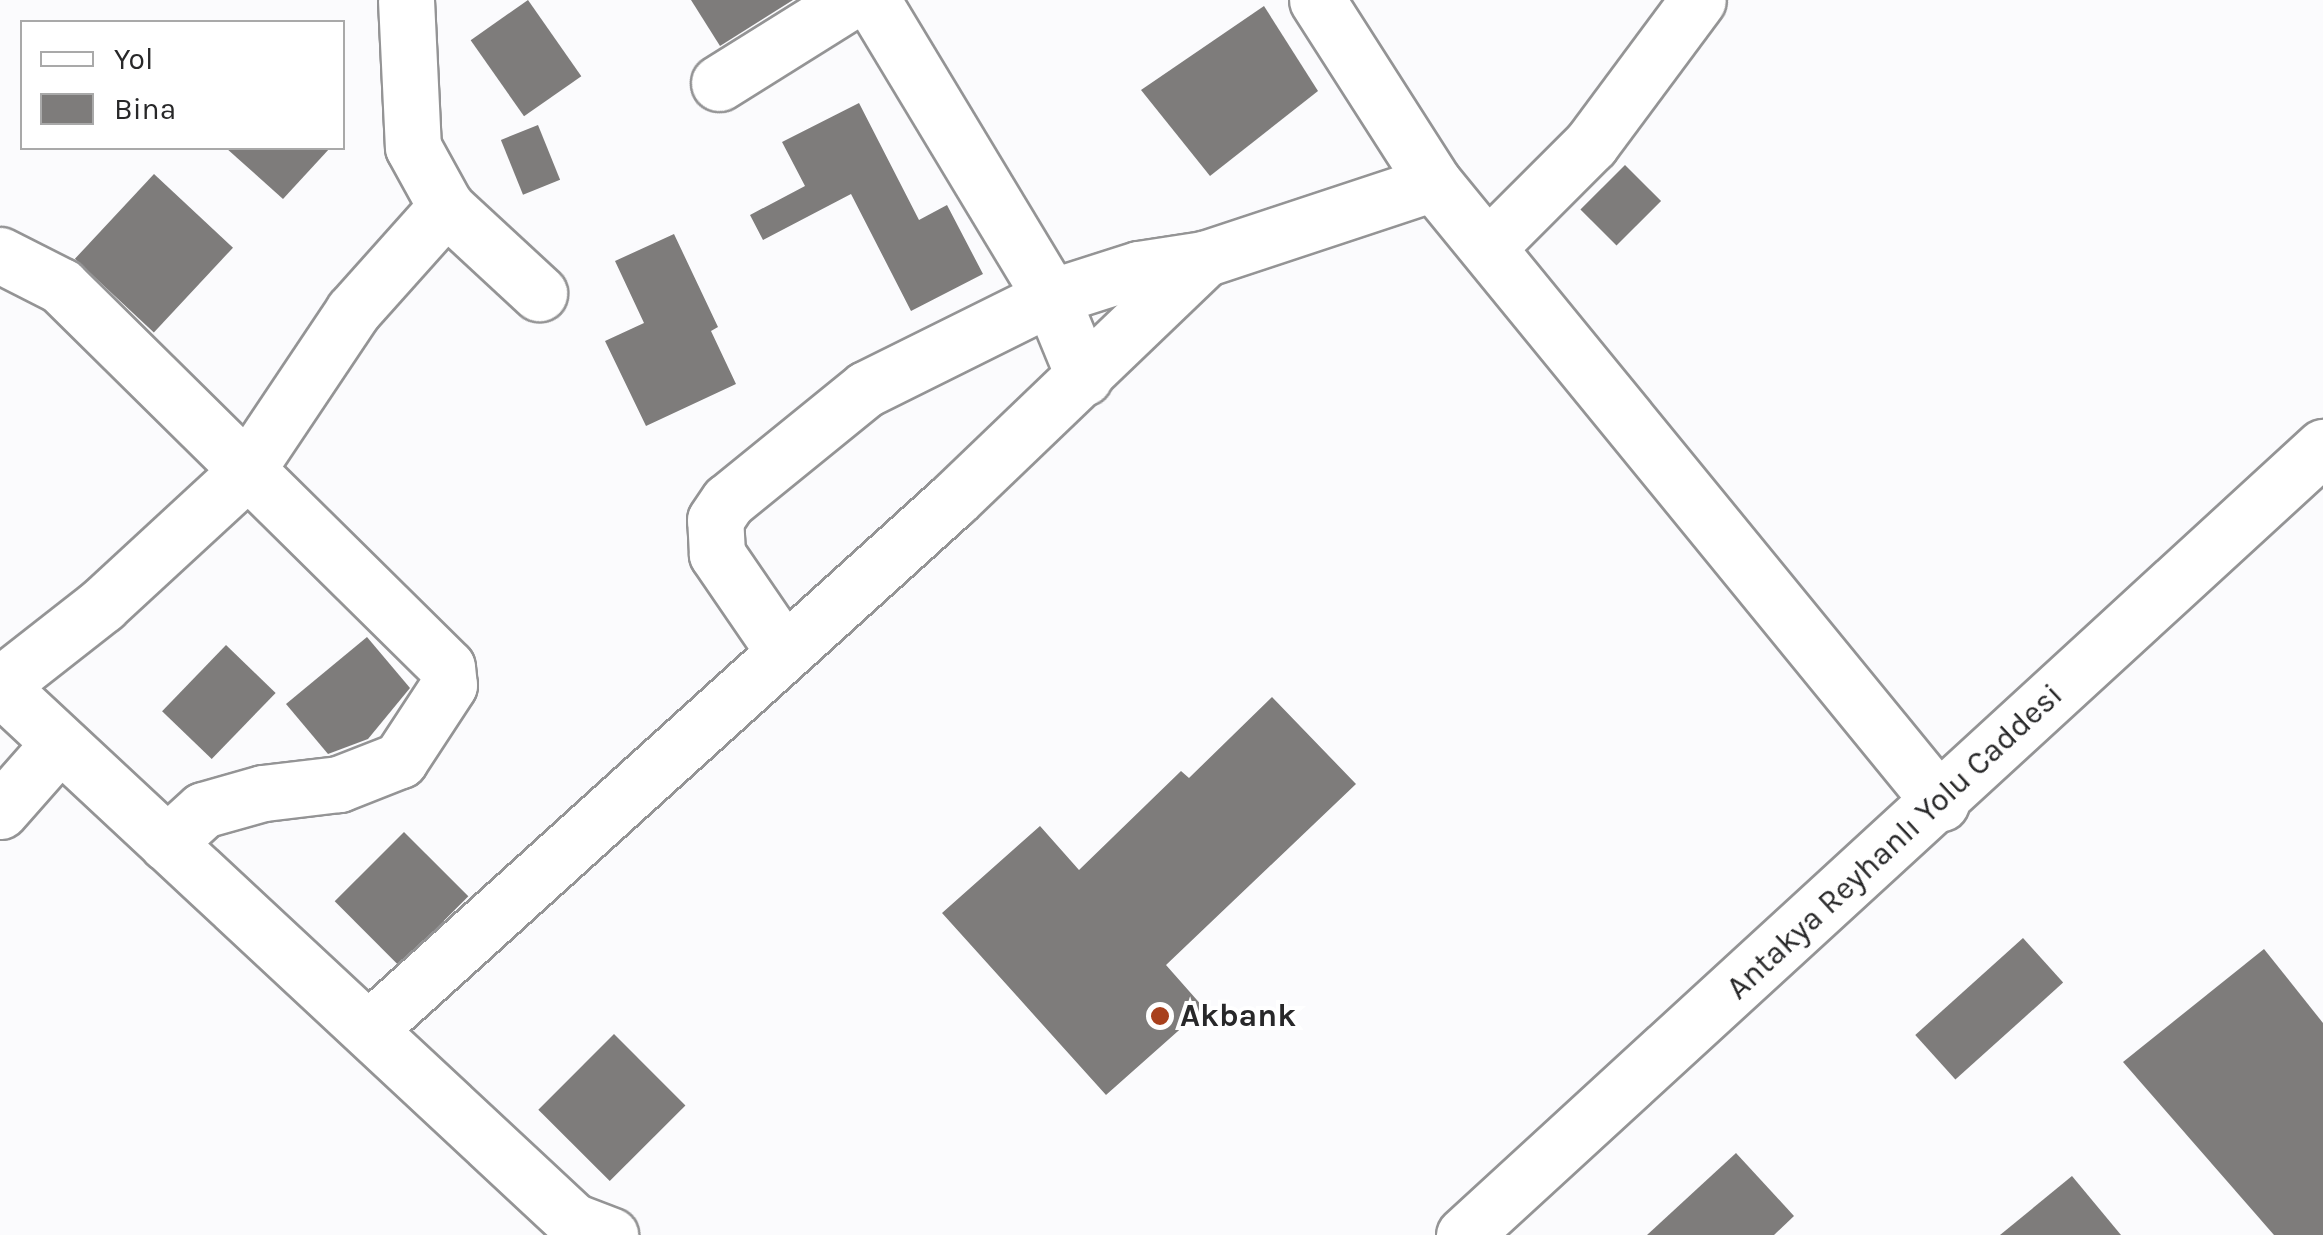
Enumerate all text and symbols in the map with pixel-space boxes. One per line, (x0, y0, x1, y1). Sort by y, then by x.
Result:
legend (20, 20, 345, 150)
text: Yol (114, 41, 153, 77)
text: Bina (114, 91, 176, 127)
street label: Antakya Reyhanlı Yolu Caddesi (1719, 676, 2071, 1008)
place label: Akbank (1180, 997, 1296, 1035)
marker: Akbank (1149, 1005, 1171, 1027)

